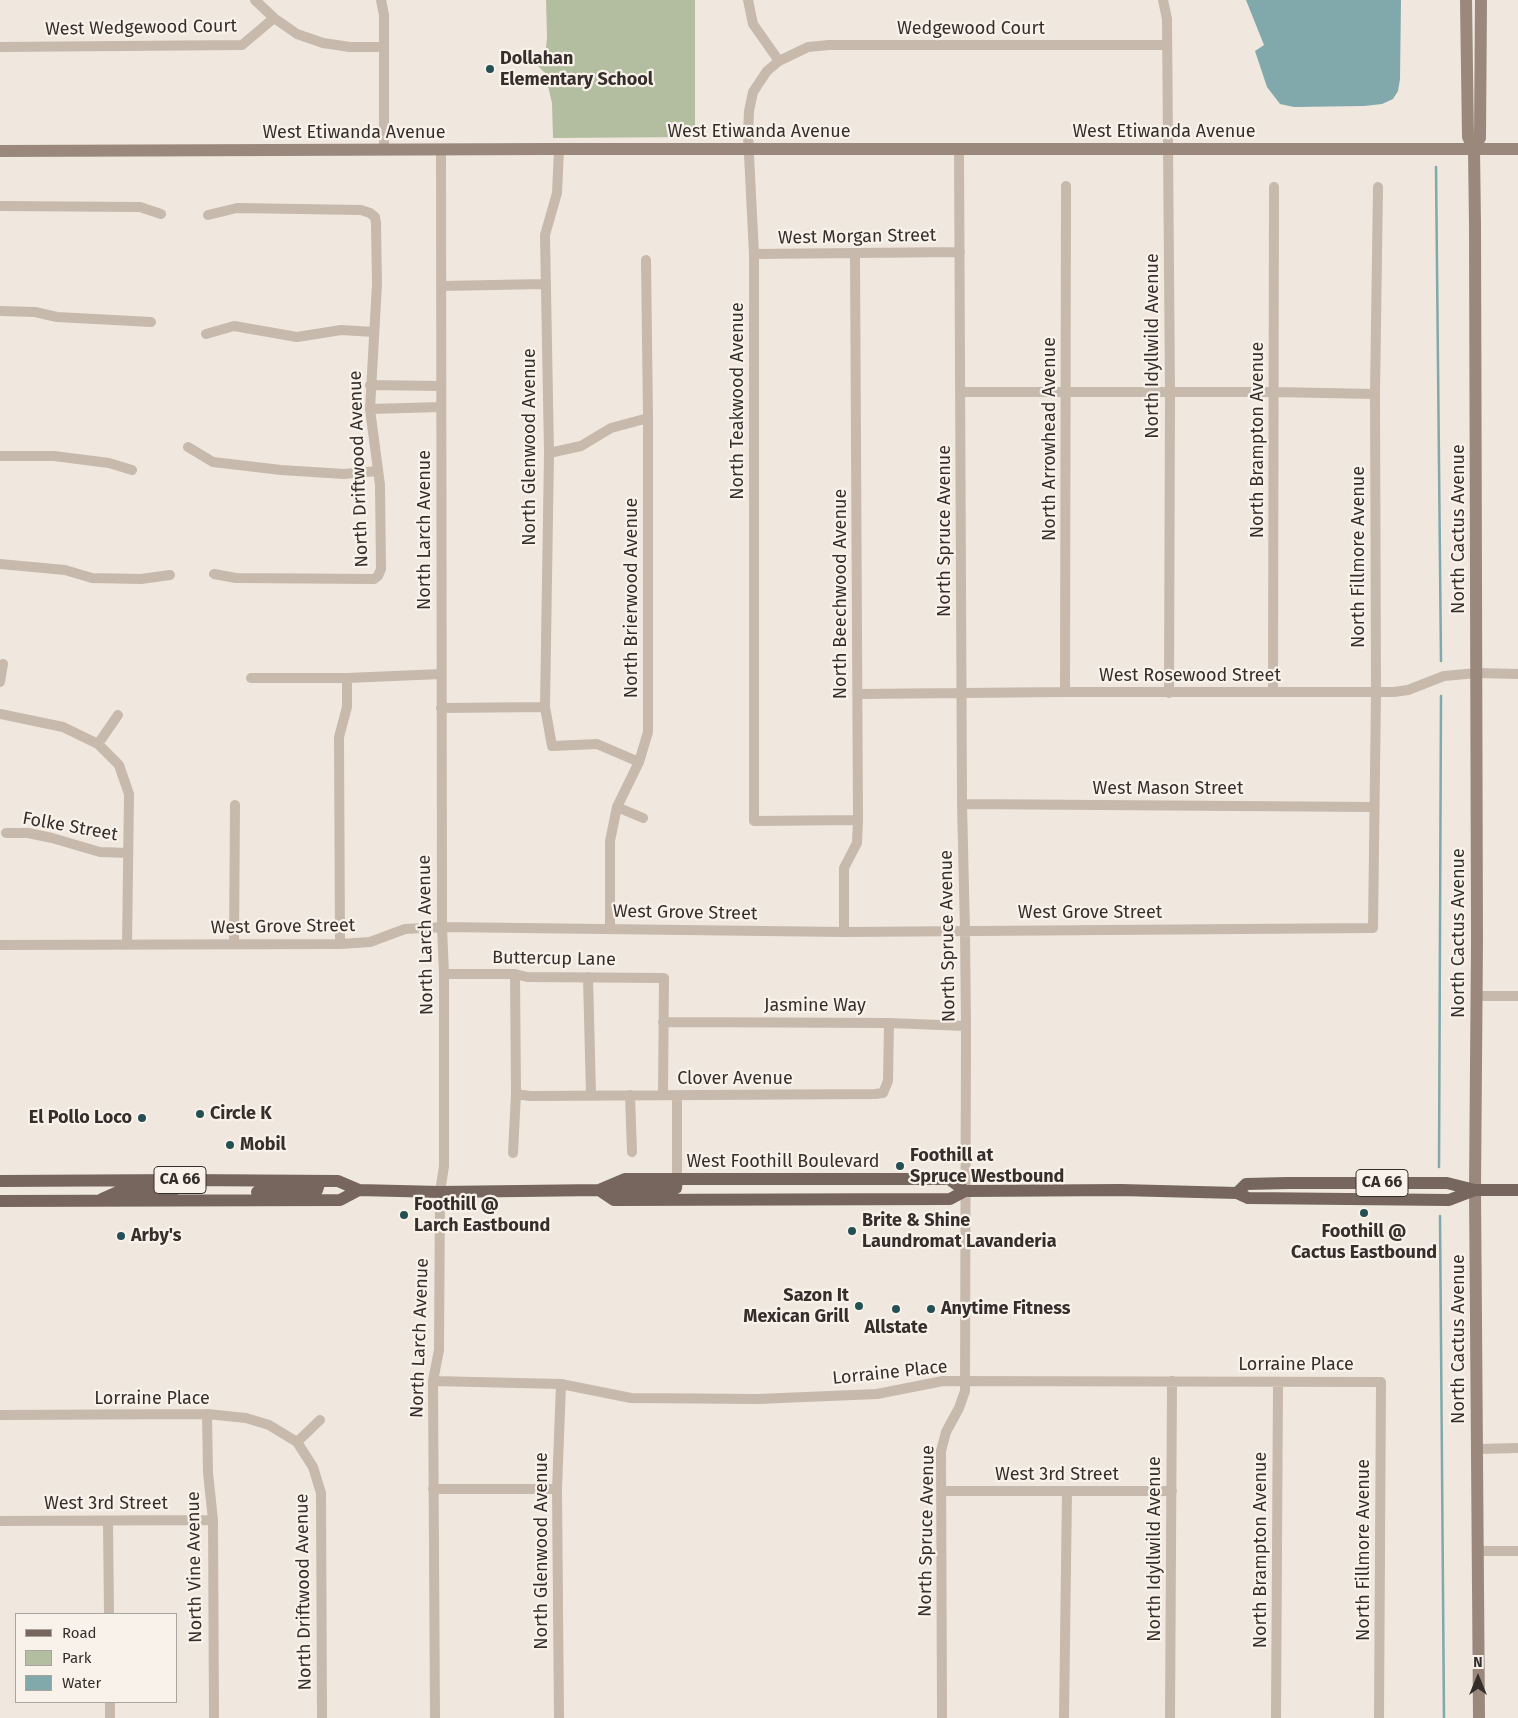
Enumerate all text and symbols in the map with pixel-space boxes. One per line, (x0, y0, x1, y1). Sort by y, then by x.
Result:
street label: West Wedgewood Court (45, 16, 237, 40)
street label: Wedgewood Court (897, 18, 1045, 40)
place label: Dollahan Elementary School (500, 48, 653, 90)
marker: Dollahan Elementary School (484, 63, 496, 75)
street label: West Etiwanda Avenue (667, 121, 851, 143)
street label: West Etiwanda Avenue (1072, 121, 1256, 143)
street label: West Etiwanda Avenue (262, 122, 446, 144)
street label: West Morgan Street (778, 225, 936, 249)
street label: North Idyllwild Avenue (1142, 253, 1164, 439)
street label: North Teakwood Avenue (727, 302, 749, 500)
street label: North Arrowhead Avenue (1039, 337, 1061, 541)
street label: North Brampton Avenue (1247, 342, 1269, 538)
street label: North Glenwood Avenue (519, 348, 541, 546)
street label: North Driftwood Avenue (345, 370, 373, 568)
street label: North Cactus Avenue (1448, 444, 1470, 614)
street label: North Spruce Avenue (934, 445, 956, 617)
street label: North Larch Avenue (414, 450, 436, 610)
street label: North Fillmore Avenue (1348, 466, 1370, 648)
street label: North Beechwood Avenue (830, 489, 852, 699)
street label: North Brierwood Avenue (621, 498, 643, 698)
street label: West Rosewood Street (1099, 665, 1281, 687)
street label: West Mason Street (1093, 778, 1243, 800)
street label: Folke Street (21, 808, 119, 846)
street label: North Cactus Avenue (1448, 848, 1470, 1018)
street label: North Spruce Avenue (936, 850, 960, 1022)
street label: North Larch Avenue (414, 855, 438, 1015)
street label: West Grove Street (613, 901, 757, 925)
street label: West Grove Street (1018, 902, 1162, 924)
street label: West Grove Street (211, 915, 355, 939)
street label: Buttercup Lane (492, 947, 616, 971)
street label: Jasmine Way (764, 995, 866, 1017)
street label: Clover Avenue (677, 1068, 793, 1090)
place label: Circle K (210, 1103, 272, 1125)
place label: El Pollo Loco (29, 1107, 132, 1129)
marker: Circle K (194, 1108, 206, 1120)
marker: El Pollo Loco (136, 1112, 148, 1124)
place label: Mobil (240, 1134, 286, 1156)
marker: Mobil (224, 1139, 236, 1151)
place label: Foothill at Spruce Westbound (910, 1145, 1064, 1188)
street label: West Foothill Boulevard (686, 1151, 880, 1173)
marker: Foothill at Spruce Westbound (894, 1160, 906, 1172)
road number: CA 66 (154, 1166, 206, 1194)
road number: CA 66 (1356, 1170, 1408, 1196)
place label: Foothill @ Larch Eastbound (414, 1194, 550, 1236)
marker: Foothill @ Cactus Eastbound (1358, 1207, 1370, 1219)
marker: Foothill @ Larch Eastbound (398, 1209, 410, 1221)
place label: Brite & Shine Laundromat Lavanderia (862, 1210, 1057, 1252)
place label: Foothill @ Cactus Eastbound (1291, 1221, 1437, 1264)
place label: Arby's (131, 1225, 182, 1247)
marker: Brite & Shine Laundromat Lavanderia (846, 1225, 858, 1237)
marker: Arby's (115, 1230, 127, 1242)
street label: North Cactus Avenue (1448, 1254, 1470, 1424)
street label: North Larch Avenue (406, 1258, 434, 1418)
place label: Sazon It Mexican Grill (743, 1285, 849, 1328)
place label: Anytime Fitness (941, 1298, 1071, 1320)
marker: Sazon It Mexican Grill (853, 1300, 865, 1312)
marker: Allstate (890, 1303, 902, 1315)
marker: Anytime Fitness (925, 1303, 937, 1315)
place label: Allstate (864, 1317, 928, 1339)
street label: Lorraine Place (1238, 1354, 1354, 1376)
street label: Lorraine Place (831, 1356, 949, 1390)
street label: Lorraine Place (94, 1388, 210, 1410)
street label: North Spruce Avenue (915, 1445, 939, 1617)
street label: North Glenwood Avenue (531, 1452, 553, 1650)
street label: North Brampton Avenue (1250, 1452, 1272, 1648)
street label: North Idyllwild Avenue (1144, 1456, 1166, 1642)
street label: North Fillmore Avenue (1353, 1459, 1375, 1641)
street label: West 3rd Street (995, 1464, 1119, 1486)
street label: North Vine Avenue (183, 1491, 207, 1643)
street label: West 3rd Street (44, 1493, 168, 1515)
street label: North Driftwood Avenue (291, 1493, 317, 1691)
legend (15, 1613, 178, 1703)
text: Road (62, 1624, 97, 1642)
text: Park (62, 1649, 92, 1667)
north arrow (1453, 1653, 1503, 1703)
text: N (1473, 1654, 1483, 1671)
text: Water (62, 1674, 101, 1692)

